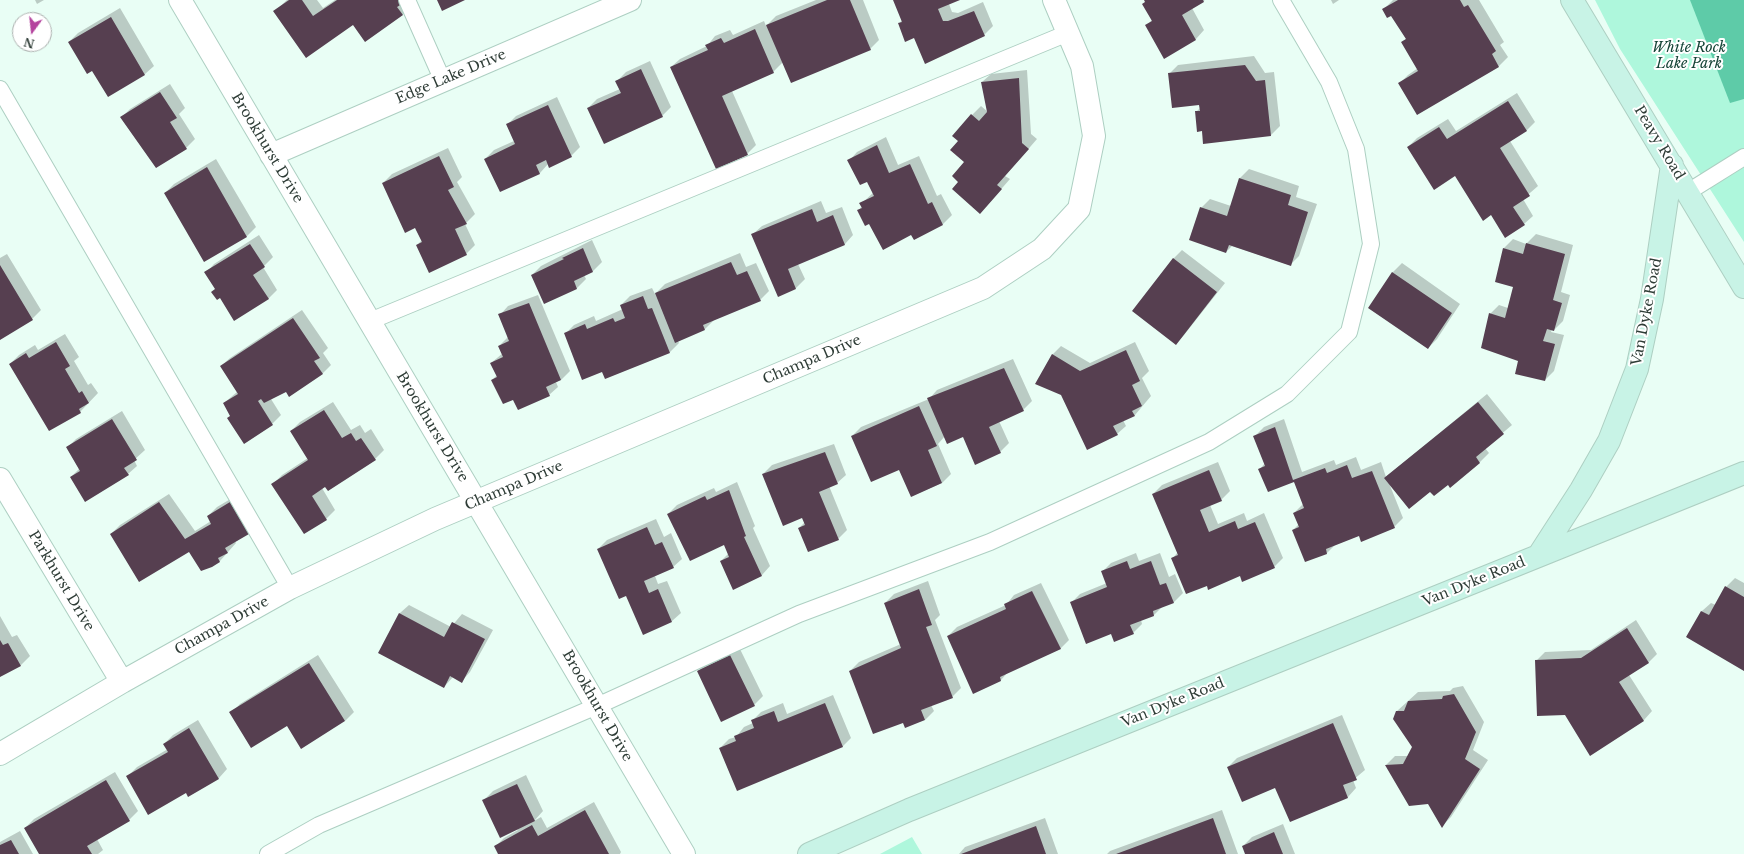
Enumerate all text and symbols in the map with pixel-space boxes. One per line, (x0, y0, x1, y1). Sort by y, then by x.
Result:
north arrow (12, 12, 52, 52)
text: N (22, 35, 36, 51)
park label: White Rock Lake Park (1652, 40, 1726, 72)
street label: Edge Lake Drive (393, 46, 509, 108)
street label: Brookhurst Drive (227, 90, 307, 206)
street label: Peavy Road (1630, 103, 1688, 183)
street label: Van Dyke Road (1628, 257, 1666, 367)
street label: Champa Drive (760, 332, 864, 388)
street label: Brookhurst Drive (392, 369, 472, 485)
street label: Champa Drive (462, 458, 566, 514)
street label: Parkhurst Drive (24, 528, 98, 634)
street label: Van Dyke Road (1420, 554, 1528, 610)
street label: Champa Drive (172, 593, 272, 659)
street label: Brookhurst Drive (558, 647, 636, 765)
street label: Van Dyke Road (1119, 675, 1227, 731)

